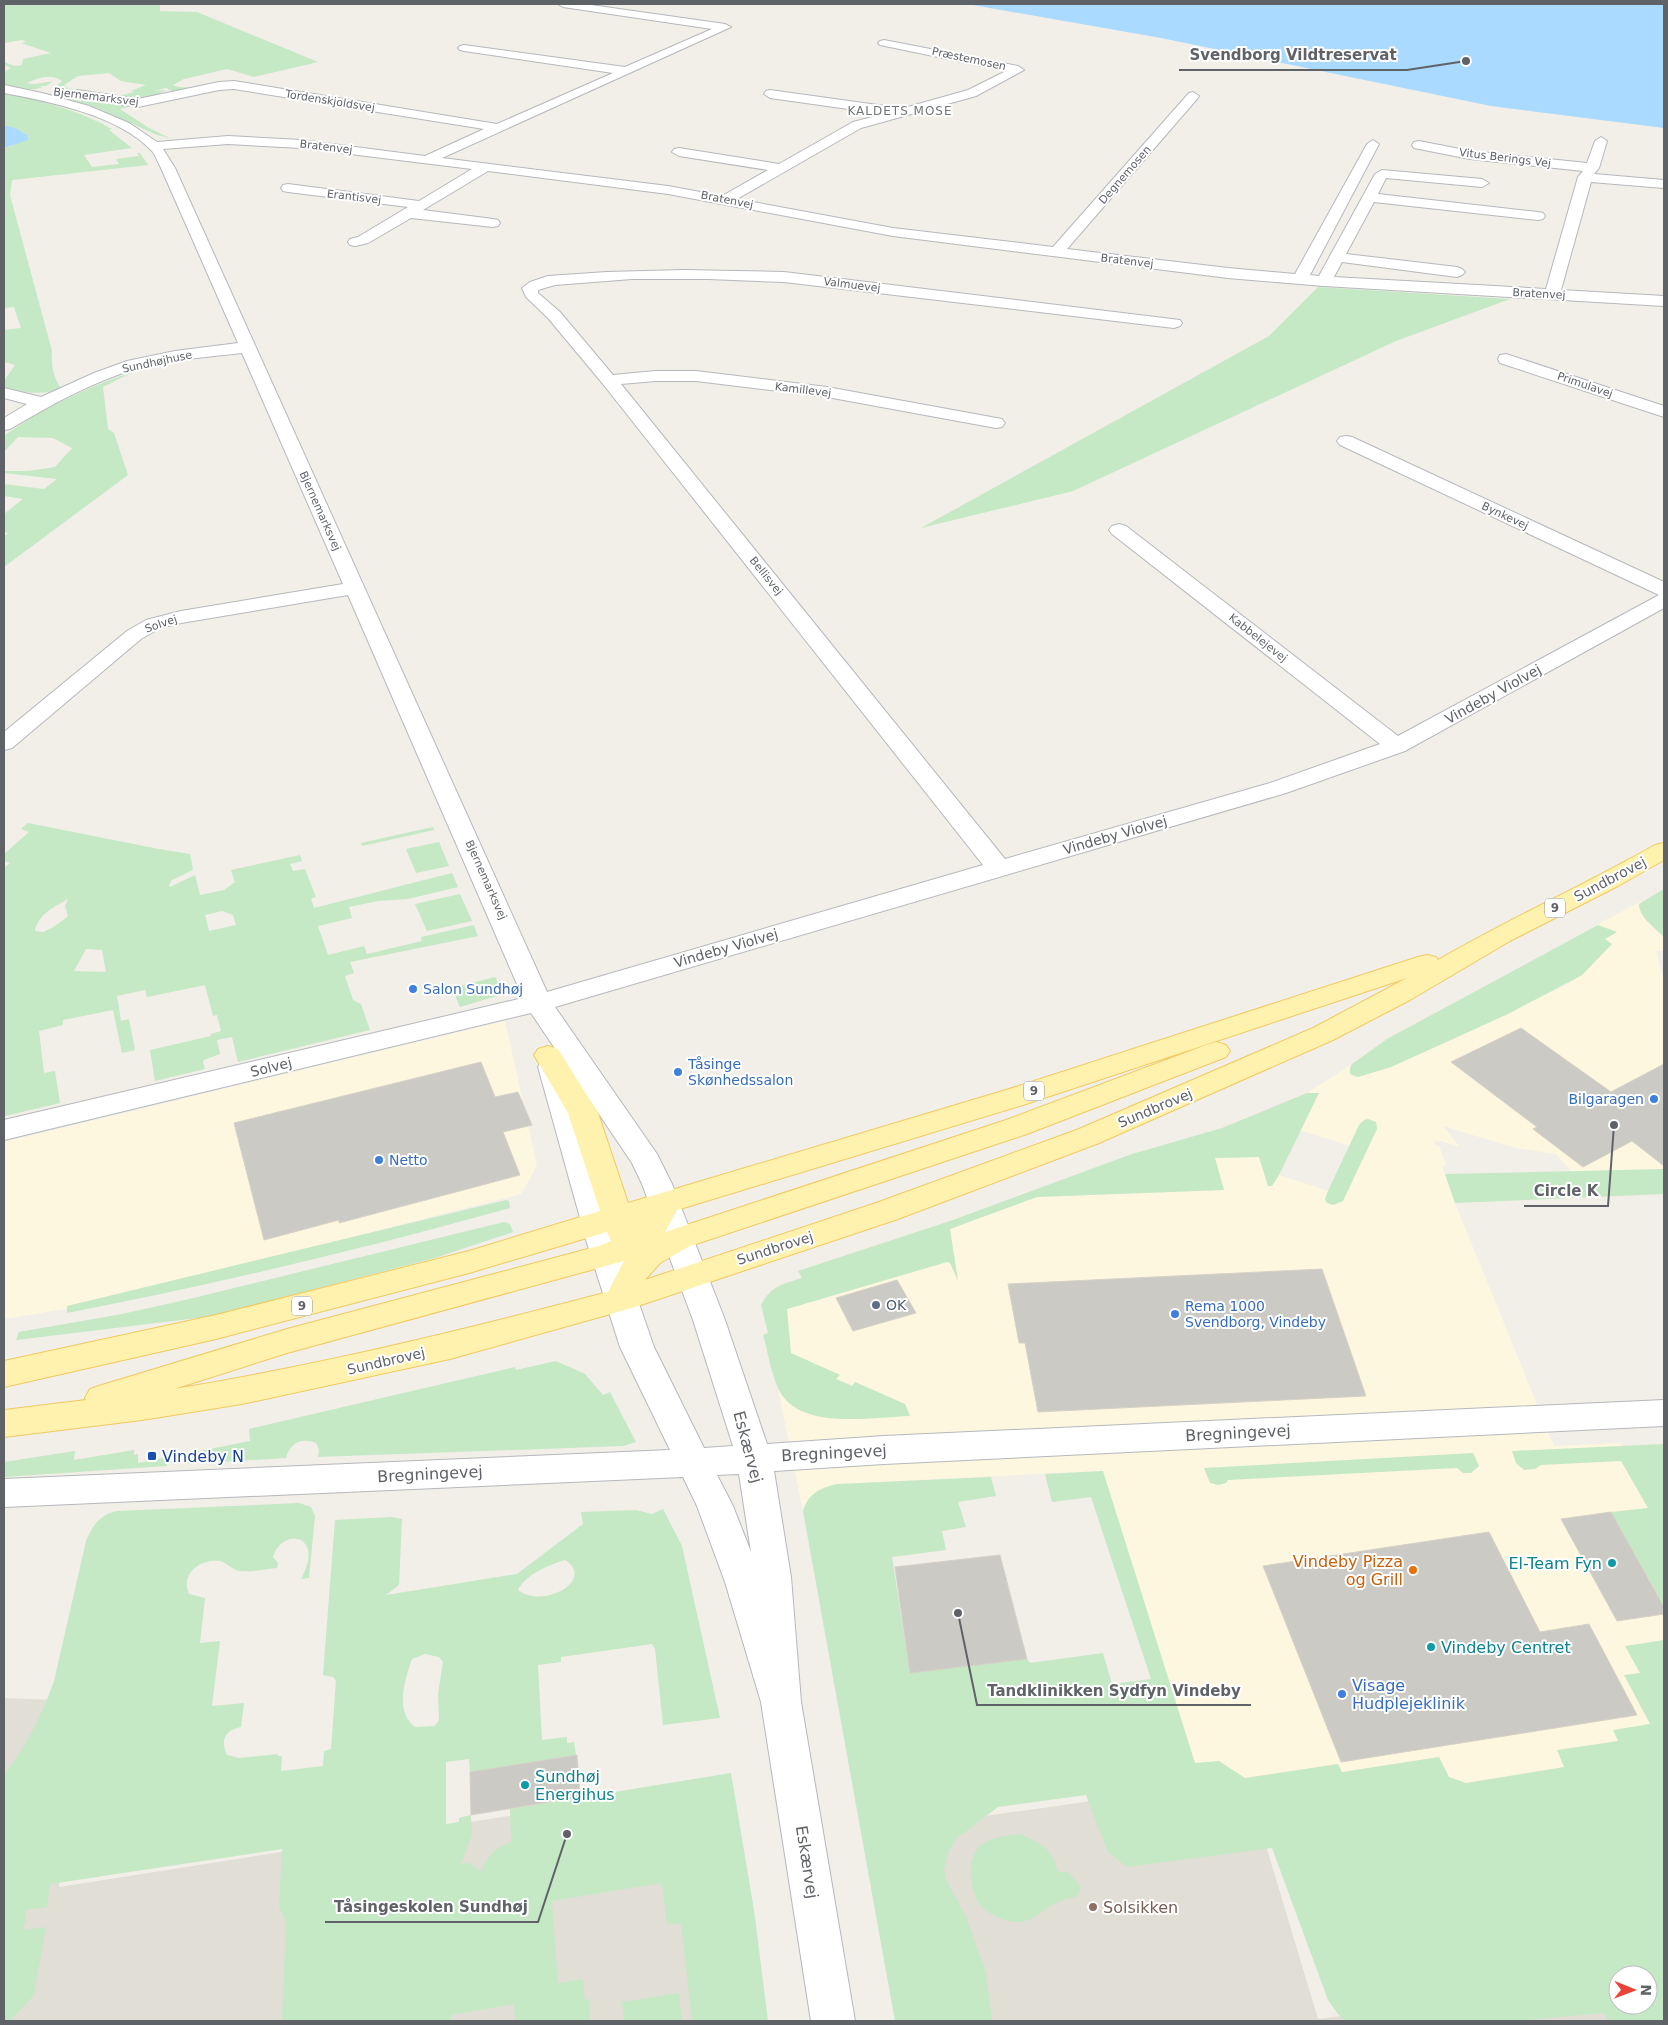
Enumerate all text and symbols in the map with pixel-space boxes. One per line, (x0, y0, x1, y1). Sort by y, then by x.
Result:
callout: Svendborg Vildtreservat (1179, 40, 1407, 70)
street label: Præstemosen (931, 45, 1007, 73)
text: Svendborg Vildtreservat (1189, 46, 1397, 64)
street label: Bjernemarksvej (53, 85, 139, 109)
street label: Tordenskjoldsvej (283, 87, 376, 115)
district label: KALDETS MOSE (847, 104, 953, 118)
street label: Bratenvej (299, 137, 353, 157)
street label: Degnemosen (1096, 143, 1154, 207)
street label: Vitus Berings Vej (1458, 146, 1552, 170)
street label: Erantisvej (326, 187, 382, 207)
street label: Bratenvej (700, 189, 754, 211)
street label: Bratenvej (1100, 251, 1154, 271)
street label: Valmuevej (823, 275, 881, 295)
street label: Bratenvej (1512, 286, 1566, 302)
street label: Sundhøjhuse (121, 348, 193, 376)
street label: Primulavej (1556, 369, 1614, 401)
street label: Kamillevej (774, 380, 832, 400)
street label: Bjernemarksvej (297, 469, 343, 553)
street label: Bynkevej (1480, 500, 1530, 532)
street label: Bellisvej (747, 554, 785, 598)
street label: Kabbelejevej (1226, 611, 1290, 665)
street label: Solvej (143, 612, 179, 636)
street label: Vindeby Violvej (1442, 661, 1544, 727)
street label: Vindeby Violvej (1061, 812, 1169, 858)
street label: Bjernemarksvej (463, 838, 509, 922)
street label: Sundbrovej (1571, 853, 1649, 905)
road number: 9 (1545, 898, 1565, 918)
street label: Vindeby Violvej (672, 925, 780, 971)
place label: Salon Sundhøj (423, 981, 523, 997)
marker: Salon Sundhøj (407, 983, 419, 995)
street label: Solvej (249, 1054, 293, 1080)
place label: Tåsinge Skønhedssalon (687, 1056, 793, 1088)
marker: Tåsinge Skønhedssalon (672, 1066, 684, 1078)
road number: 9 (1024, 1082, 1044, 1100)
street label: Sundbrovej (1115, 1085, 1195, 1131)
place label: Bilgaragen (1568, 1091, 1644, 1107)
marker: Bilgaragen (1648, 1093, 1660, 1105)
place label: Netto (389, 1152, 428, 1168)
marker: Netto (373, 1154, 385, 1166)
callout: Circle K (1524, 1176, 1608, 1206)
text: Circle K (1534, 1182, 1600, 1200)
street label: Sundbrovej (735, 1228, 815, 1268)
road number: 9 (292, 1296, 312, 1315)
place label: OK (886, 1297, 907, 1313)
place label: Rema 1000 Svendborg, Vindeby (1185, 1298, 1326, 1330)
marker: OK (870, 1299, 882, 1311)
marker: Rema 1000 Svendborg, Vindeby (1169, 1308, 1181, 1320)
street label: Sundbrovej (346, 1344, 426, 1378)
street label: Eskærvej (729, 1409, 767, 1485)
street label: Bregningevej (1185, 1421, 1291, 1445)
street label: Bregningevej (781, 1441, 887, 1465)
place label: Vindeby N (162, 1447, 244, 1466)
marker: Vindeby N (146, 1450, 158, 1462)
street label: Bregningevej (377, 1462, 483, 1486)
place label: Vindeby Pizza og Grill (1293, 1552, 1403, 1589)
place label: El-Team Fyn (1508, 1554, 1602, 1573)
marker: El-Team Fyn (1606, 1557, 1618, 1569)
marker: Vindeby Pizza og Grill (1407, 1564, 1419, 1576)
place label: Vindeby Centret (1441, 1638, 1571, 1657)
marker: Vindeby Centret (1425, 1641, 1437, 1653)
callout: Tandklinikken Sydfyn Vindeby (977, 1675, 1251, 1705)
place label: Visage Hudplejeklinik (1352, 1676, 1466, 1713)
text: Tandklinikken Sydfyn Vindeby (987, 1682, 1241, 1700)
marker: Visage Hudplejeklinik (1336, 1688, 1348, 1700)
place label: Sundhøj Energihus (535, 1767, 615, 1804)
marker: Sundhøj Energihus (519, 1779, 531, 1791)
street label: Eskærvej (792, 1824, 822, 1900)
callout: Tåsingeskolen Sundhøj (325, 1892, 538, 1922)
text: Tåsingeskolen Sundhøj (334, 1898, 528, 1916)
place label: Solsikken (1103, 1898, 1178, 1917)
marker: Solsikken (1087, 1901, 1099, 1913)
north arrow (1608, 1965, 1658, 2015)
text: N (1638, 1984, 1654, 1996)

